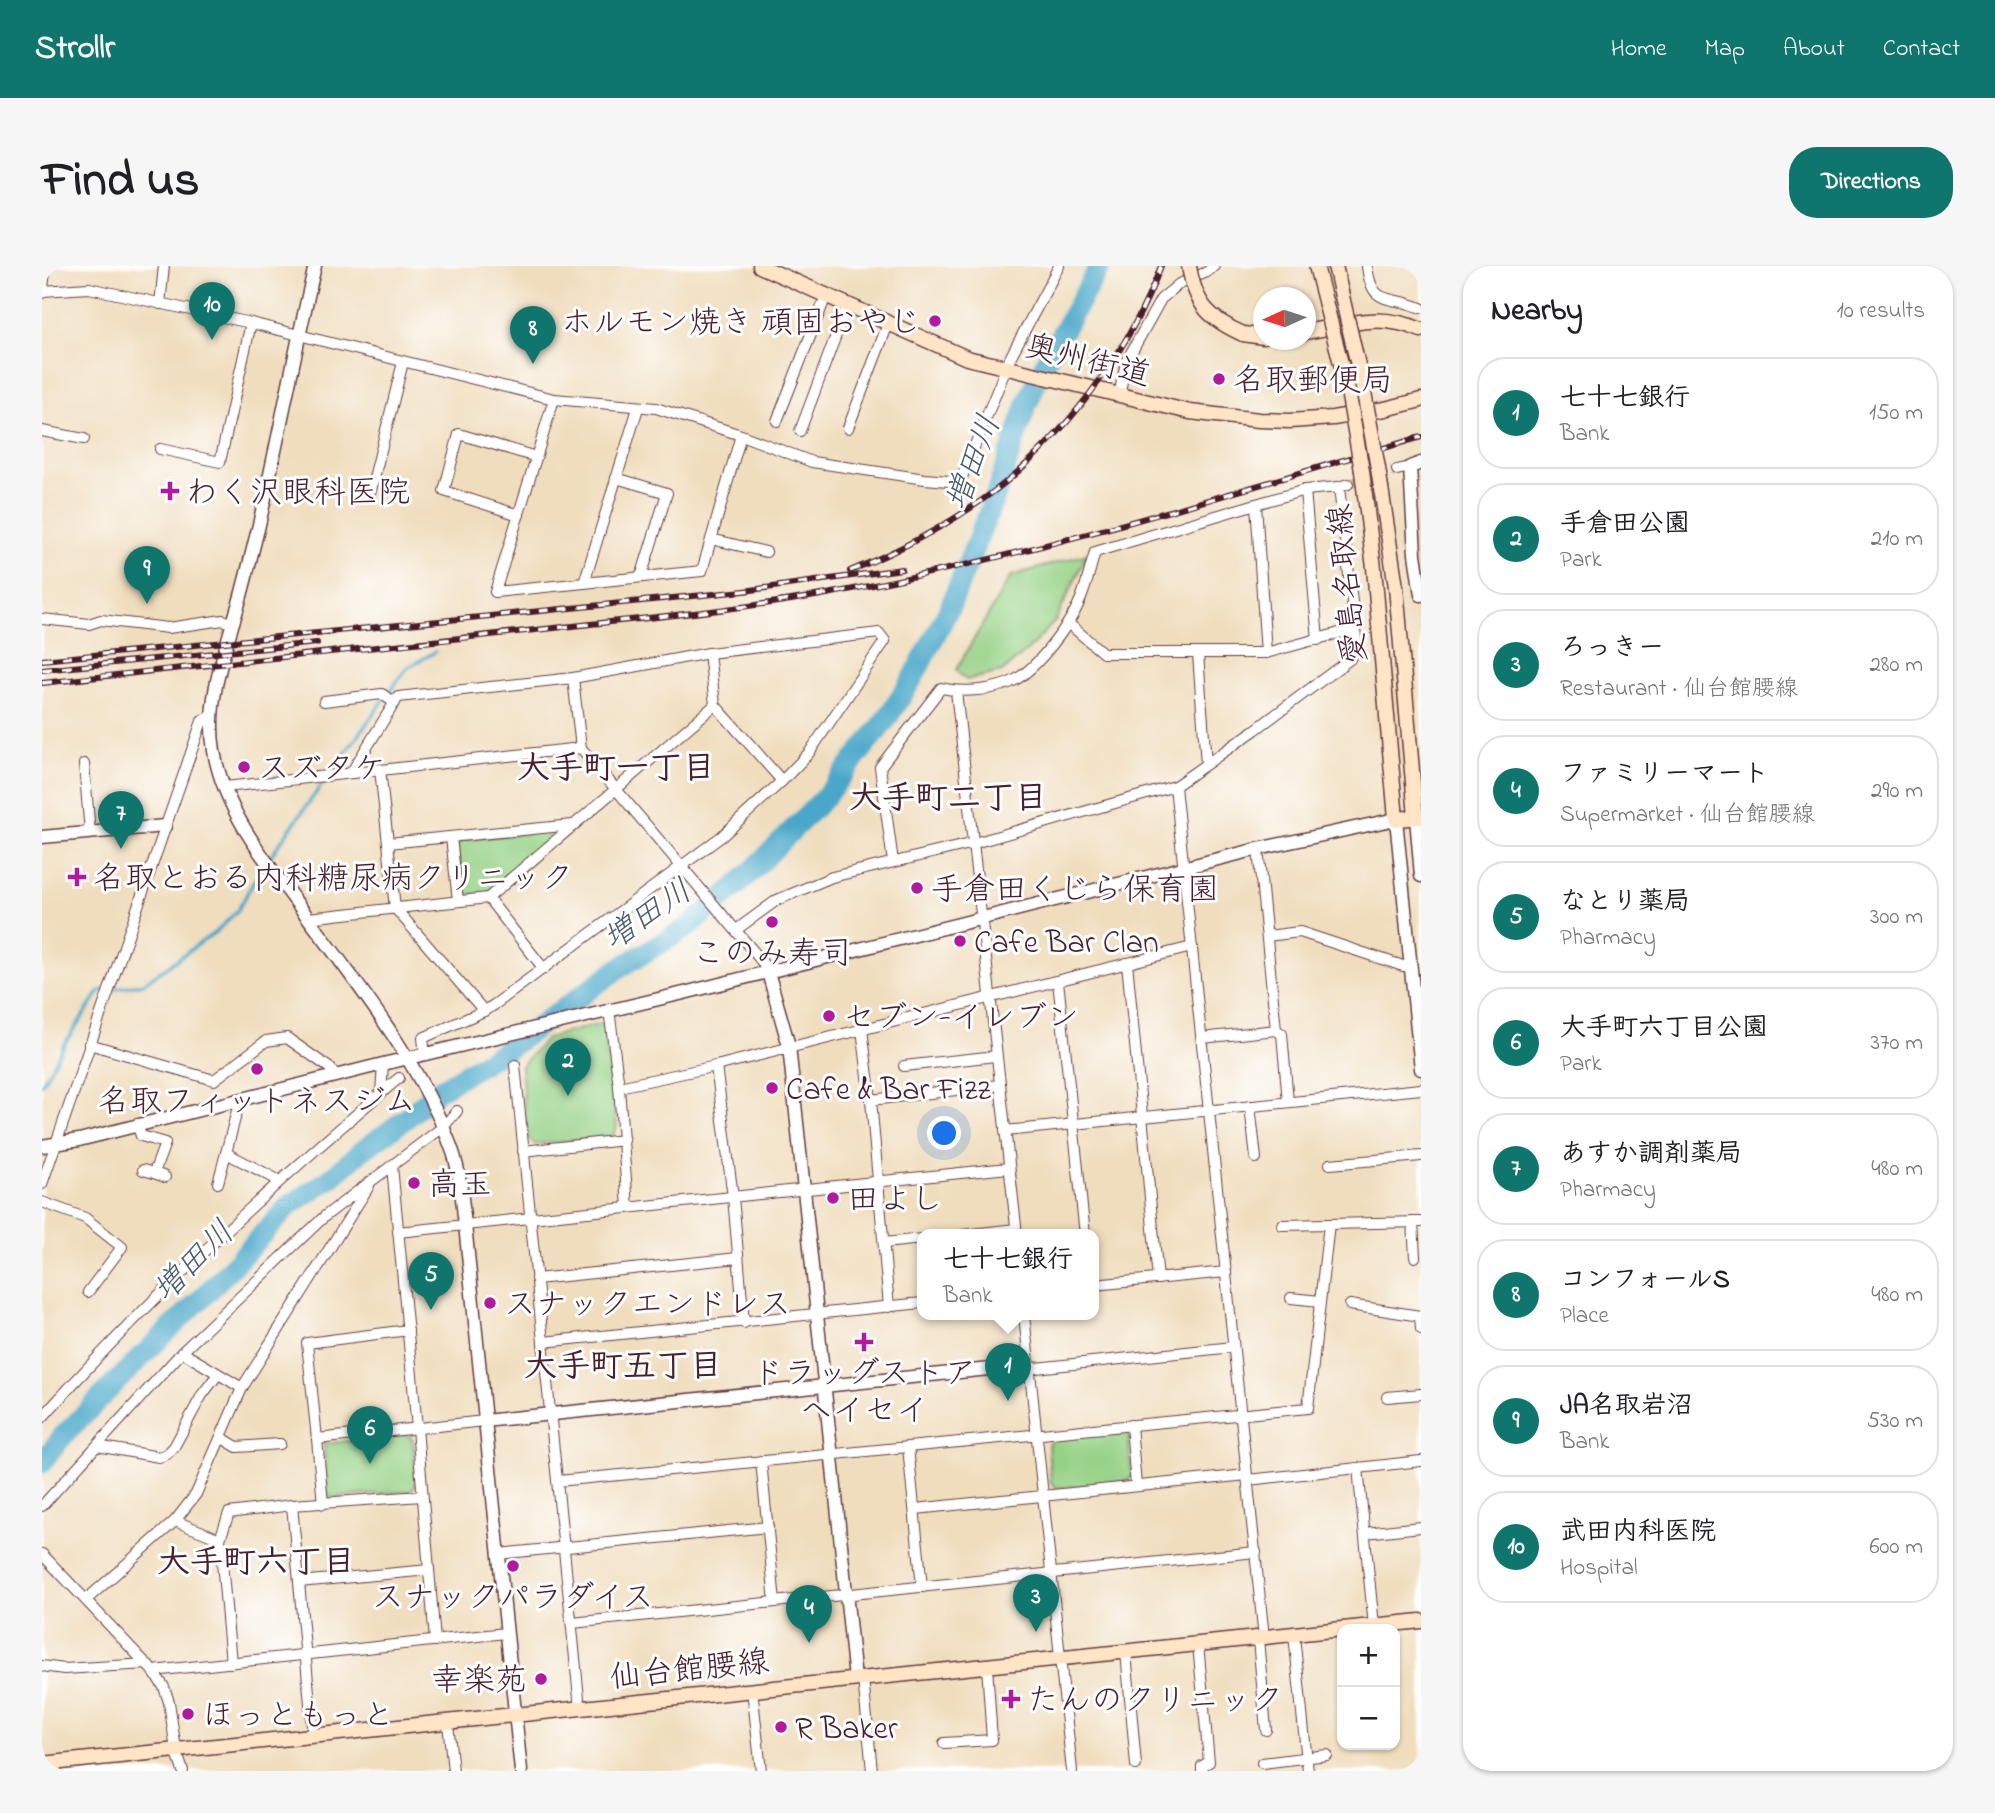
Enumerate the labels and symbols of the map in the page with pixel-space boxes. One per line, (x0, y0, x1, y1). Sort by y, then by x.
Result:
pin: 10 (189, 282, 235, 340)
north arrow (1253, 287, 1316, 350)
place label: ホルモン焼き 頑固おやじ (561, 301, 921, 348)
pin: 8 (510, 306, 556, 364)
marker: ホルモン焼き 頑固おやじ (927, 313, 943, 329)
street label: 奥州街道 (1019, 324, 1155, 401)
place label: 名取郵便局 (1233, 359, 1393, 406)
marker: 名取郵便局 (1211, 371, 1227, 387)
water label: 増田川 (935, 409, 1015, 518)
place label: わく沢眼科医院 (186, 471, 410, 518)
marker: わく沢眼科医院 (160, 481, 180, 501)
street label: 愛島名取線 (1318, 502, 1381, 666)
pin: 9 (124, 546, 170, 604)
district label: 大手町一丁目 (517, 746, 715, 794)
place label: スズタケ (258, 747, 386, 794)
marker: スズタケ (236, 759, 252, 775)
district label: 大手町二丁目 (849, 776, 1047, 824)
pin: 7 (98, 791, 144, 849)
place label: 名取とおる内科糖尿病クリニック (93, 857, 573, 904)
marker: 名取とおる内科糖尿病クリニック (67, 867, 87, 887)
place label: 手倉田くじら保育園 (931, 868, 1219, 915)
water label: 増田川 (594, 869, 703, 964)
marker: 手倉田くじら保育園 (909, 880, 925, 896)
marker: このみ寿司 (764, 914, 780, 930)
place label: Cafe Bar Clan (974, 921, 1159, 968)
place label: このみ寿司 (692, 932, 852, 979)
marker: Cafe Bar Clan (952, 933, 968, 949)
place label: セブン-イレブン (843, 996, 1079, 1043)
marker: セブン-イレブン (821, 1008, 837, 1024)
pin: 2 (545, 1038, 591, 1096)
marker: 名取フィットネスジム (249, 1061, 265, 1077)
place label: Cafe & Bar Fizz (786, 1068, 991, 1115)
place label: 名取フィットネスジム (98, 1080, 416, 1127)
marker: Cafe & Bar Fizz (764, 1080, 780, 1096)
your location (927, 1116, 961, 1150)
place label: 高玉 (428, 1163, 492, 1210)
marker: 高玉 (406, 1175, 422, 1191)
place label: 田よし (847, 1178, 943, 1225)
marker: 田よし (825, 1190, 841, 1206)
water label: 増田川 (143, 1211, 247, 1315)
pin: 5 (408, 1252, 454, 1310)
place label: スナックエンドレス (504, 1283, 791, 1330)
marker: スナックエンドレス (482, 1295, 498, 1311)
marker: ドラッグストア ヘイセイ (856, 1334, 872, 1350)
pin: 1 (985, 1343, 1031, 1401)
district label: 大手町五丁目 (524, 1344, 722, 1392)
place label: ドラッグストア ヘイセイ (752, 1352, 976, 1436)
pin: 6 (347, 1406, 393, 1464)
district label: 大手町六丁目 (157, 1540, 355, 1588)
marker: スナックパラダイス (505, 1558, 521, 1574)
pin: 3 (1013, 1574, 1059, 1632)
place label: スナックパラダイス (372, 1576, 654, 1623)
pin: 4 (786, 1585, 832, 1643)
street label: 仙台館腰線 (607, 1640, 771, 1703)
place label: 幸楽苑 (431, 1659, 527, 1706)
marker: 幸楽苑 (533, 1671, 549, 1687)
place label: たんのクリニック (1027, 1679, 1283, 1726)
marker: たんのクリニック (1001, 1689, 1021, 1709)
place label: ほっともっと (202, 1694, 394, 1741)
marker: ほっともっと (180, 1706, 196, 1722)
place label: R Baker (795, 1707, 898, 1754)
marker: R Baker (773, 1719, 789, 1735)

